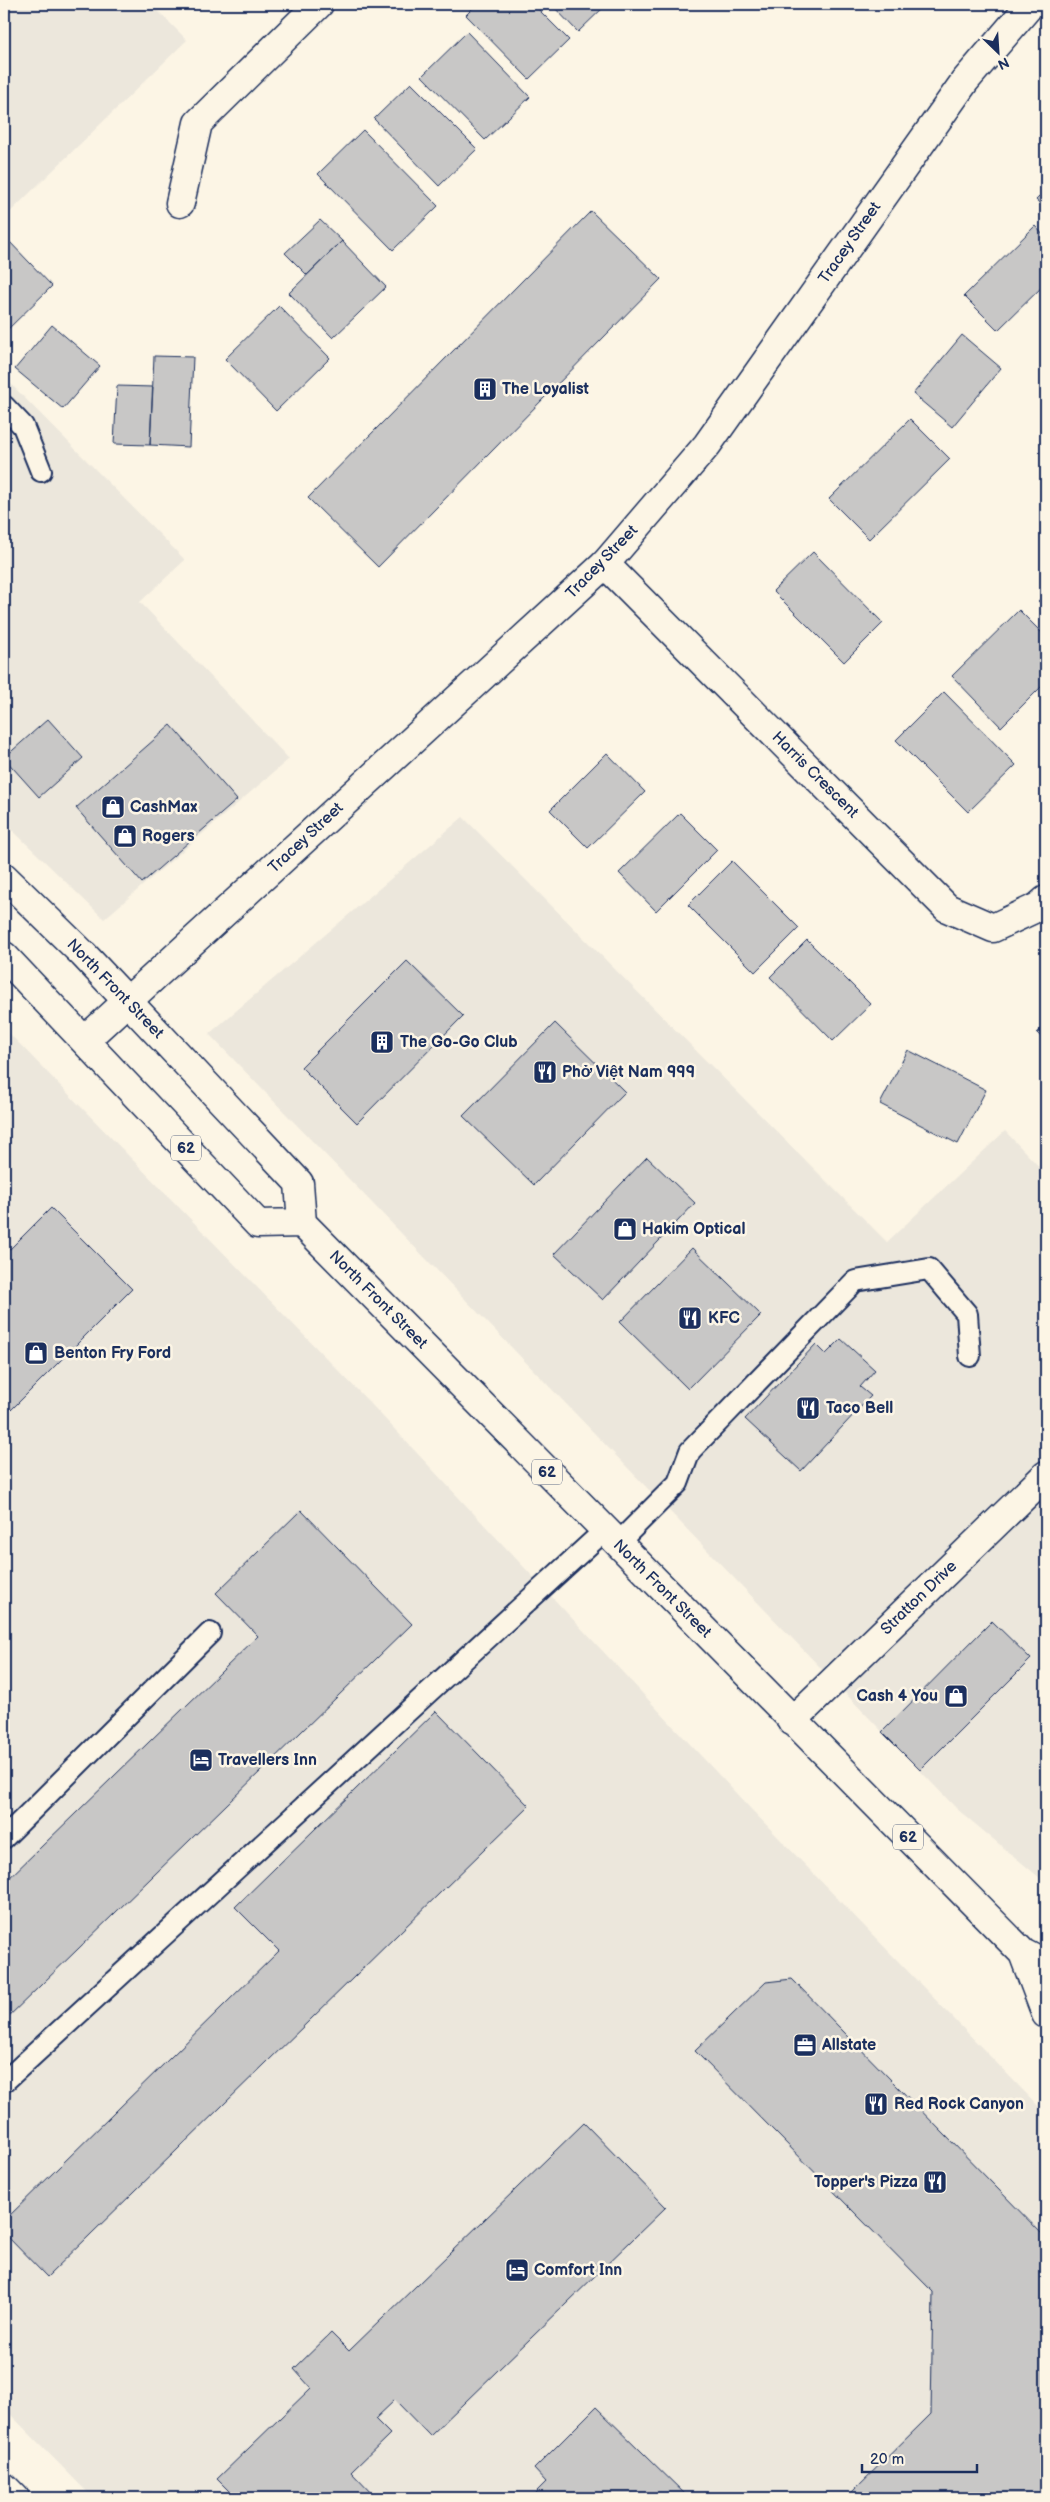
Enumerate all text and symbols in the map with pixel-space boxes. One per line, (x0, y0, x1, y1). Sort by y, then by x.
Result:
north arrow (972, 28, 1022, 78)
text: N (995, 53, 1012, 73)
street label: Tracey Street (815, 198, 885, 287)
building icon: The Loyalist (472, 376, 498, 402)
place label: The Loyalist (502, 380, 590, 399)
street label: Tracey Street (562, 521, 642, 603)
street label: Harris Crescent (768, 728, 862, 822)
shop icon: CashMax (100, 794, 126, 820)
place label: CashMax (130, 798, 197, 817)
street label: Tracey Street (265, 798, 347, 877)
shop icon: Rogers (112, 823, 138, 849)
place label: Rogers (142, 827, 195, 846)
street label: North Front Street (63, 935, 167, 1043)
building icon: The Go-Go Club (369, 1029, 395, 1055)
place label: The Go-Go Club (400, 1033, 518, 1052)
restaurant icon: Phở Việt Nam 999 (532, 1059, 558, 1085)
place label: Phở Việt Nam 999 (562, 1063, 695, 1082)
road number: 62 (171, 1136, 201, 1160)
shop icon: Hakim Optical (612, 1216, 638, 1242)
place label: Hakim Optical (642, 1220, 745, 1239)
street label: North Front Street (325, 1247, 431, 1353)
restaurant icon: KFC (677, 1305, 703, 1331)
place label: KFC (708, 1309, 740, 1328)
shop icon: Benton Fry Ford (23, 1340, 49, 1366)
place label: Benton Fry Ford (54, 1344, 171, 1363)
restaurant icon: Taco Bell (795, 1395, 821, 1421)
place label: Taco Bell (826, 1399, 893, 1418)
road number: 62 (532, 1460, 562, 1484)
street label: North Front Street (609, 1536, 715, 1642)
street label: Stratton Drive (877, 1557, 961, 1639)
shop icon: Cash 4 You (943, 1683, 969, 1709)
place label: Cash 4 You (856, 1687, 938, 1706)
hotel icon: Travellers Inn (188, 1747, 214, 1773)
place label: Travellers Inn (218, 1751, 317, 1770)
road number: 62 (893, 1824, 923, 1850)
office icon: Allstate (792, 2032, 818, 2058)
place label: Allstate (821, 2036, 876, 2055)
restaurant icon: Red Rock Canyon (863, 2091, 889, 2117)
place label: Red Rock Canyon (894, 2095, 1024, 2114)
restaurant icon: Topper's Pizza (922, 2169, 948, 2195)
place label: Topper's Pizza (814, 2173, 918, 2192)
hotel icon: Comfort Inn (504, 2257, 530, 2283)
place label: Comfort Inn (534, 2261, 622, 2280)
scale bar (862, 2442, 978, 2474)
text: 20 m (870, 2450, 904, 2469)

